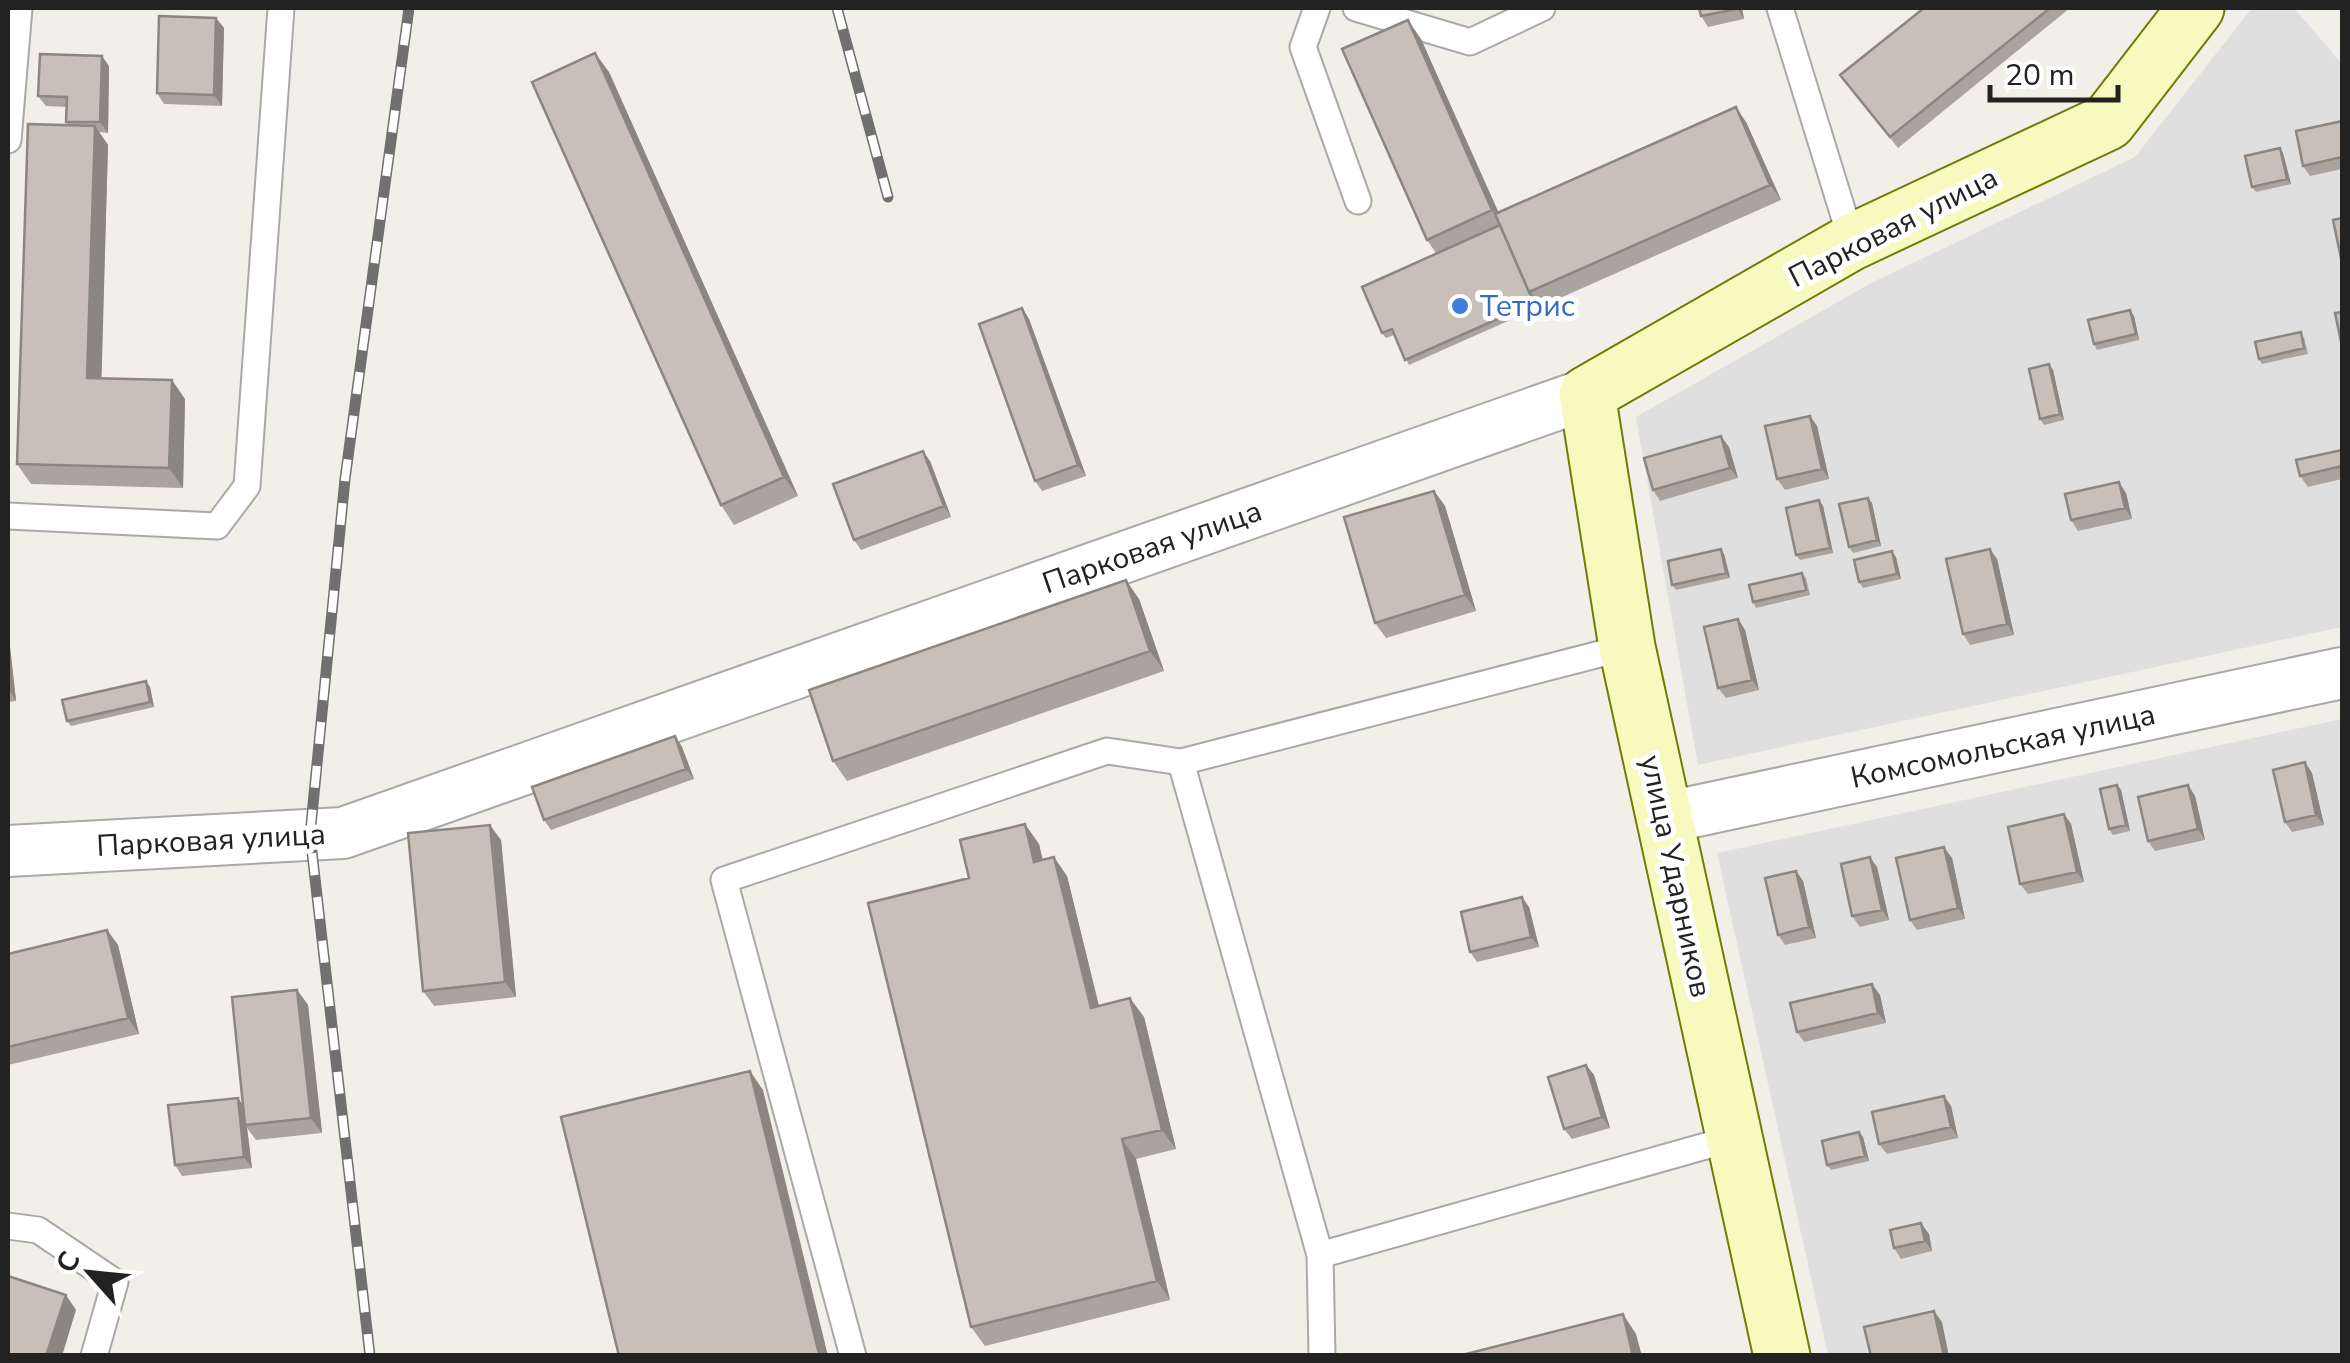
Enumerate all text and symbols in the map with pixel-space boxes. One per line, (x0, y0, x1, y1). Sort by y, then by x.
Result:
scale bar (1990, 40, 2118, 102)
text: 20 m (2005, 55, 2074, 96)
street label: Парковая улица (1782, 157, 2005, 298)
place label: Тетрис (1480, 286, 1575, 327)
marker: Тетрис (1449, 295, 1471, 317)
street label: Парковая улица (1037, 491, 1267, 604)
street label: Комсомольская улица (1847, 694, 2159, 799)
street label: улица Ударников (1630, 751, 1721, 1001)
street label: Парковая улица (95, 814, 327, 867)
north arrow (40, 1223, 140, 1323)
text: С (47, 1245, 90, 1279)

